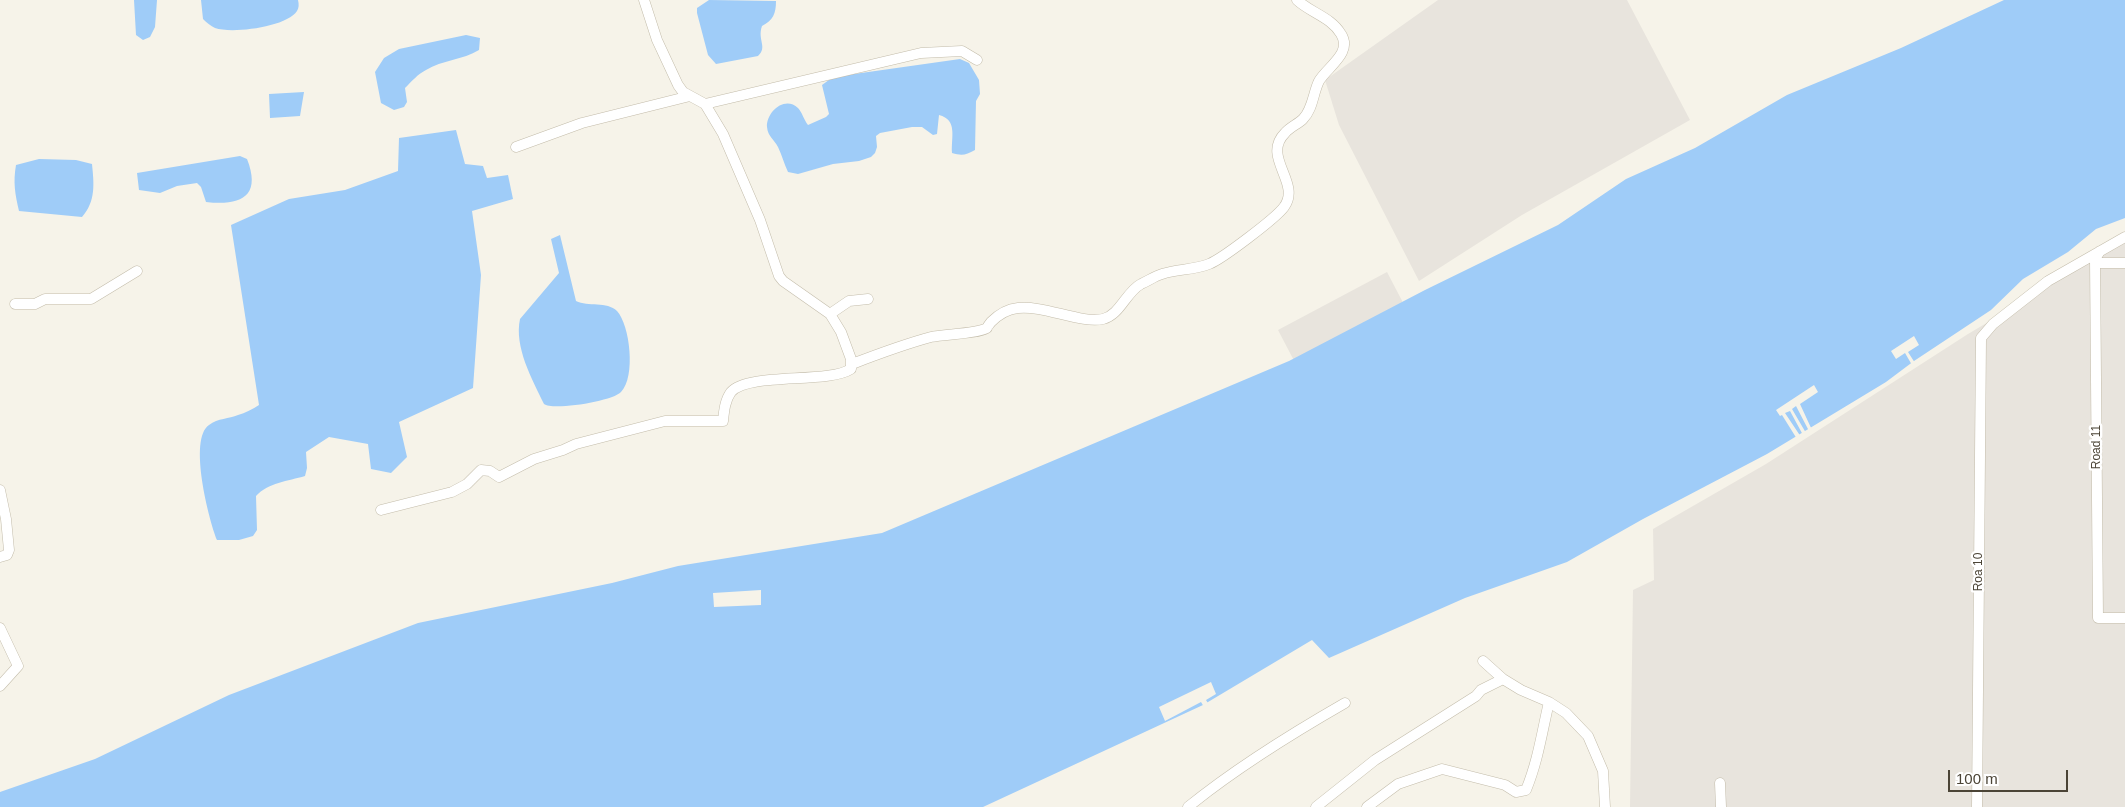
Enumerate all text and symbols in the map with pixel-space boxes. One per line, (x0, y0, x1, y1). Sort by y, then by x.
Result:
street label: Road 11 (2090, 425, 2104, 469)
street label: Roa 10 (1972, 553, 1986, 591)
scale bar (1950, 760, 2070, 792)
text: 100 m (1956, 770, 1998, 787)

